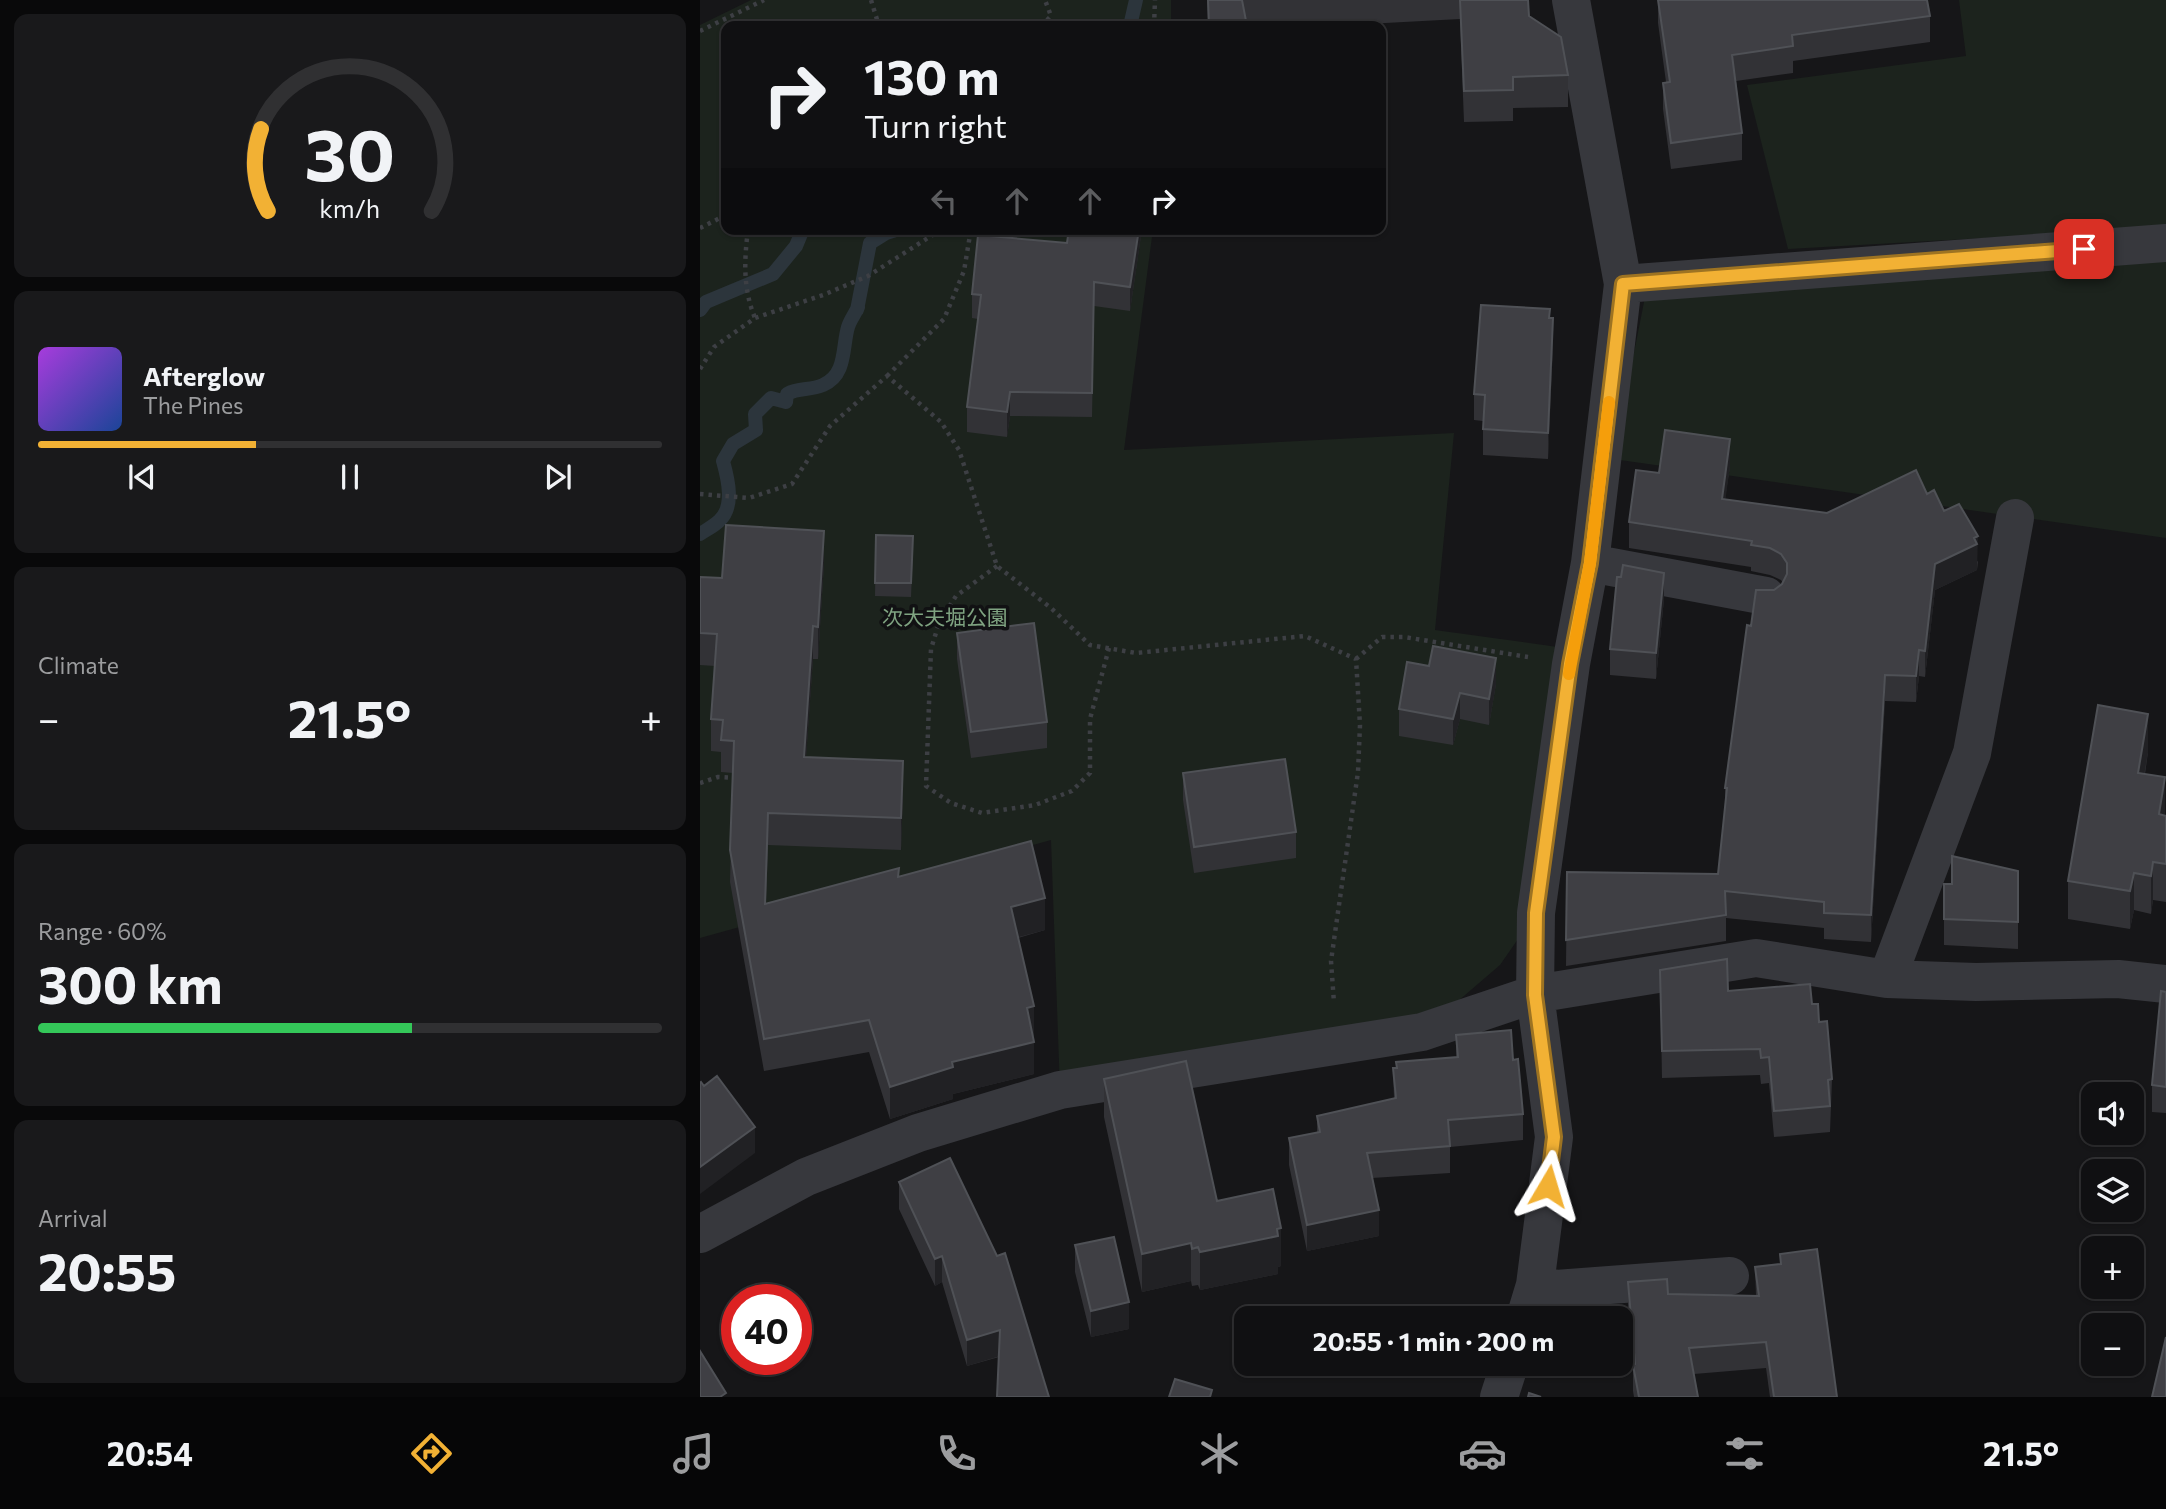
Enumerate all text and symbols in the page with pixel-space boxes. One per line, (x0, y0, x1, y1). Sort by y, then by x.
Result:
text: 130 m (864, 45, 999, 105)
icon: right (749, 49, 840, 140)
text: Turn right (864, 105, 1007, 145)
text: 30 (305, 108, 395, 197)
icon: left (925, 182, 963, 220)
icon: ahead (998, 182, 1036, 220)
icon: ahead (1071, 182, 1109, 220)
icon: right (1144, 182, 1182, 220)
text: km/h (320, 193, 380, 223)
pin (2054, 219, 2114, 279)
icon: arrive (2065, 230, 2103, 268)
text: Afterglow (143, 360, 265, 391)
text: The Pines (143, 391, 244, 419)
icon: previous (123, 458, 161, 496)
icon: pause (331, 458, 369, 496)
icon: next (539, 458, 577, 496)
park label: 次大夫堀公園 (882, 604, 1008, 629)
text: Climate (38, 651, 119, 679)
text: 21.5° (288, 685, 411, 749)
text: − (38, 694, 60, 741)
text: + (640, 694, 662, 741)
text: Range · 60% (38, 917, 166, 945)
text: 300 km (38, 951, 223, 1015)
map controls (2081, 1082, 2144, 1376)
button: sound (2081, 1082, 2144, 1145)
position arrow (1511, 1149, 1585, 1223)
button: layers (2081, 1159, 2144, 1222)
text: Arrival (38, 1204, 108, 1232)
button: + (2081, 1236, 2144, 1299)
text: 20:55 (38, 1238, 176, 1302)
speed limit sign: 40 (721, 1284, 812, 1375)
button: − (2081, 1313, 2144, 1376)
text: 20:55 · 1 min · 200 m (1313, 1325, 1554, 1356)
icon: directions (407, 1429, 456, 1478)
icon: music (669, 1429, 718, 1478)
icon: phone (932, 1429, 981, 1478)
icon: climate (1195, 1429, 1244, 1478)
icon: car (1458, 1429, 1507, 1478)
icon: filters (1720, 1429, 1769, 1478)
text: 20:54 (107, 1433, 193, 1473)
text: 21.5° (1983, 1433, 2059, 1473)

